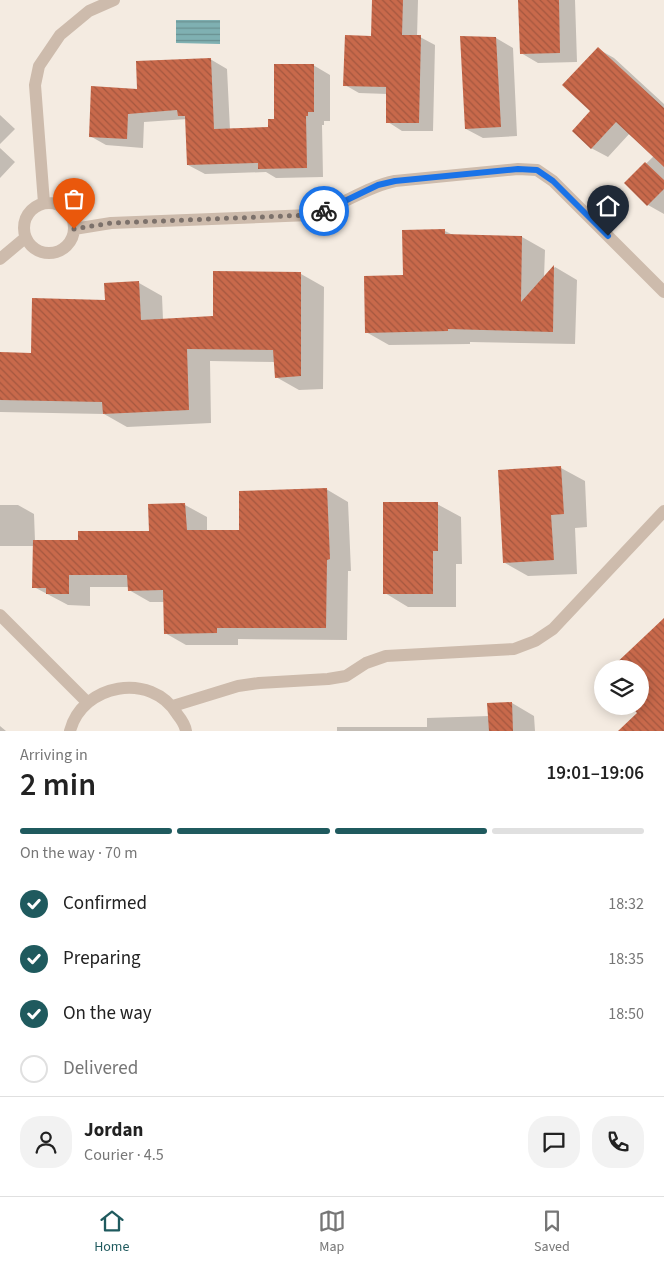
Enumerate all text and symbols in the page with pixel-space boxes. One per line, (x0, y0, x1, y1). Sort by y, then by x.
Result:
pin (53, 178, 95, 229)
icon: bag (60, 185, 88, 213)
pin (587, 185, 629, 236)
courier (299, 186, 349, 236)
icon: home (594, 192, 622, 220)
icon: bike (310, 197, 338, 225)
map controls (594, 660, 649, 715)
button: layers (594, 660, 649, 715)
text: Arriving in (20, 744, 88, 766)
text: 19:01–19:06 (546, 760, 644, 787)
text: 2 min (20, 762, 96, 808)
text: On the way · 70 m (20, 842, 137, 864)
icon: check (20, 890, 48, 918)
text: Confirmed (63, 890, 147, 917)
text: 18:32 (608, 893, 644, 915)
icon: check (20, 945, 48, 973)
text: Preparing (63, 945, 141, 972)
text: 18:35 (608, 948, 644, 970)
icon: check (20, 1000, 48, 1028)
text: On the way (63, 1000, 152, 1027)
text: 18:50 (608, 1003, 644, 1025)
text: Delivered (63, 1055, 138, 1082)
button: person (20, 1116, 72, 1168)
button: chat (528, 1116, 580, 1168)
button: phone (592, 1116, 644, 1168)
text: Jordan (84, 1117, 143, 1144)
text: Courier · 4.5 (84, 1144, 164, 1166)
tab: Home (94, 1207, 129, 1257)
tab: Map (318, 1207, 346, 1257)
tab: Saved (534, 1207, 570, 1257)

